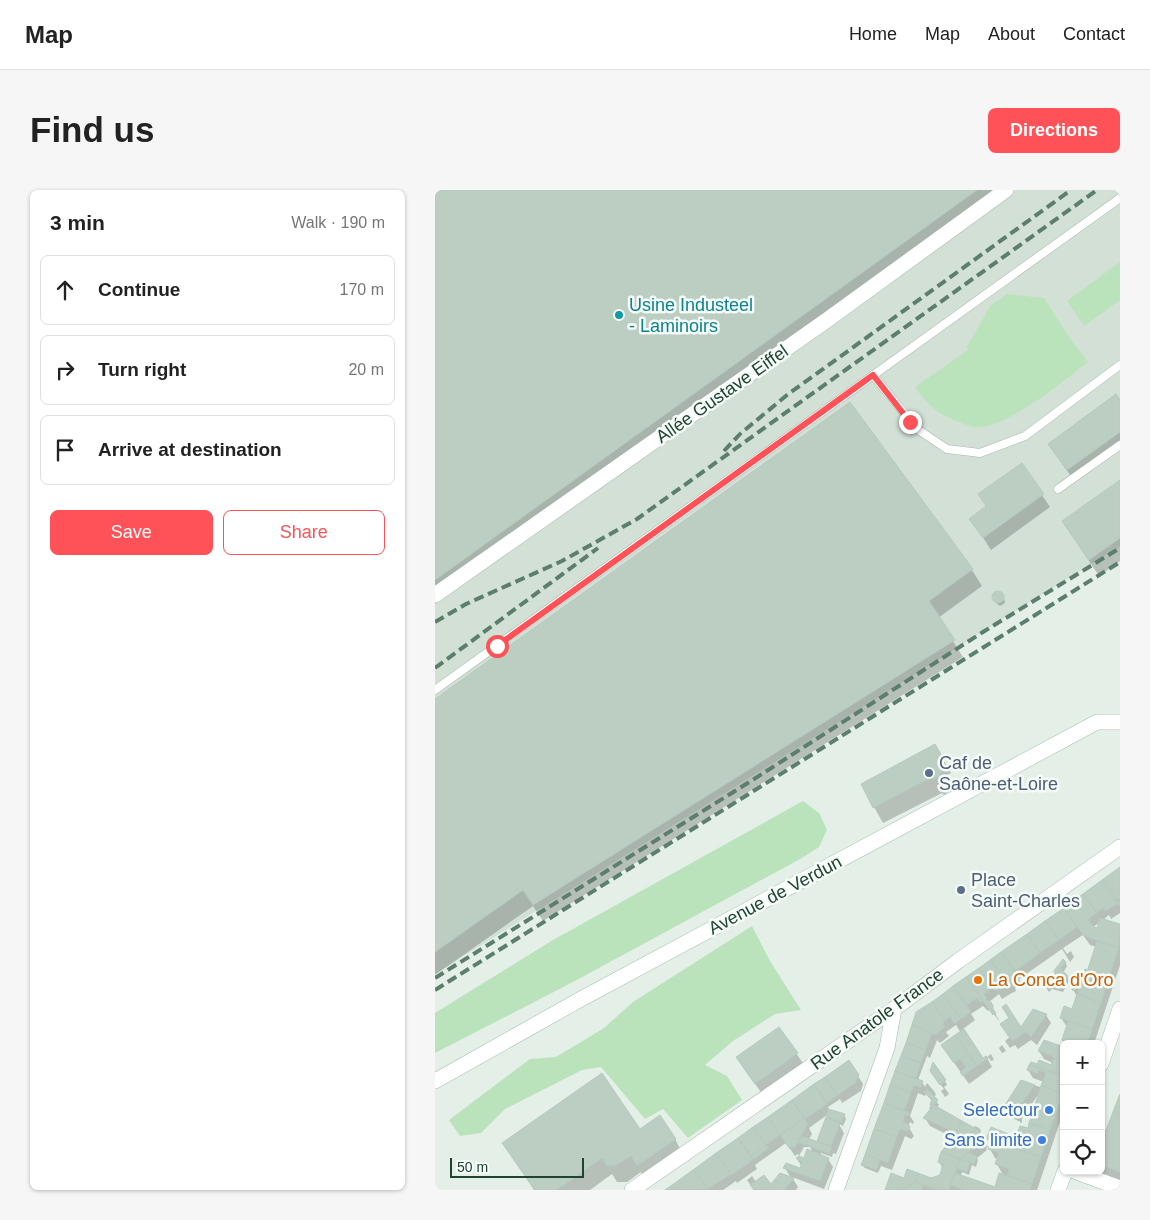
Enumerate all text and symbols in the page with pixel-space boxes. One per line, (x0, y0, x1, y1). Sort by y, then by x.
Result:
text: Map (25, 21, 73, 48)
text: Home (849, 24, 897, 44)
text: Map (925, 24, 960, 44)
text: About (988, 24, 1035, 44)
text: Contact (1063, 24, 1125, 44)
button: Directions (988, 108, 1120, 153)
text: Find us (30, 110, 154, 149)
text: 3 min (50, 211, 105, 234)
text: Walk · 190 m (291, 214, 385, 231)
icon: ahead (51, 276, 79, 304)
text: Continue (98, 279, 180, 300)
text: 170 m (340, 281, 384, 298)
place label: Usine Industeel - Laminoirs (629, 295, 753, 336)
marker: Usine Industeel - Laminoirs (613, 309, 625, 321)
street label: Allée Gustave Eiffel (652, 341, 792, 447)
icon: right (51, 356, 79, 384)
text: Turn right (98, 359, 186, 380)
text: 20 m (348, 361, 384, 378)
route end (899, 411, 922, 434)
icon: arrive (51, 436, 79, 464)
text: Arrive at destination (98, 439, 282, 460)
button: Save (50, 510, 213, 555)
button: Share (223, 510, 385, 555)
route start (486, 635, 509, 658)
place label: Caf de Saône-et-Loire (939, 753, 1058, 794)
marker: Caf de Saône-et-Loire (923, 767, 935, 779)
street label: Avenue de Verdun (705, 851, 845, 939)
place label: Place Saint-Charles (971, 870, 1080, 911)
marker: Place Saint-Charles (955, 884, 967, 896)
street label: Rue Anatole France (807, 964, 947, 1074)
place label: La Conca d'Oro (988, 970, 1114, 990)
marker: La Conca d'Oro (972, 974, 984, 986)
map controls (1060, 1040, 1105, 1175)
button: + (1060, 1040, 1105, 1085)
button: − (1060, 1085, 1105, 1130)
place label: Selectour (963, 1100, 1039, 1120)
marker: Selectour (1043, 1104, 1055, 1116)
place label: Sans limite (944, 1130, 1032, 1150)
button: locate (1060, 1130, 1105, 1175)
marker: Sans limite (1036, 1134, 1048, 1146)
scale bar (450, 1155, 584, 1178)
text: 50 m (457, 1159, 488, 1175)

